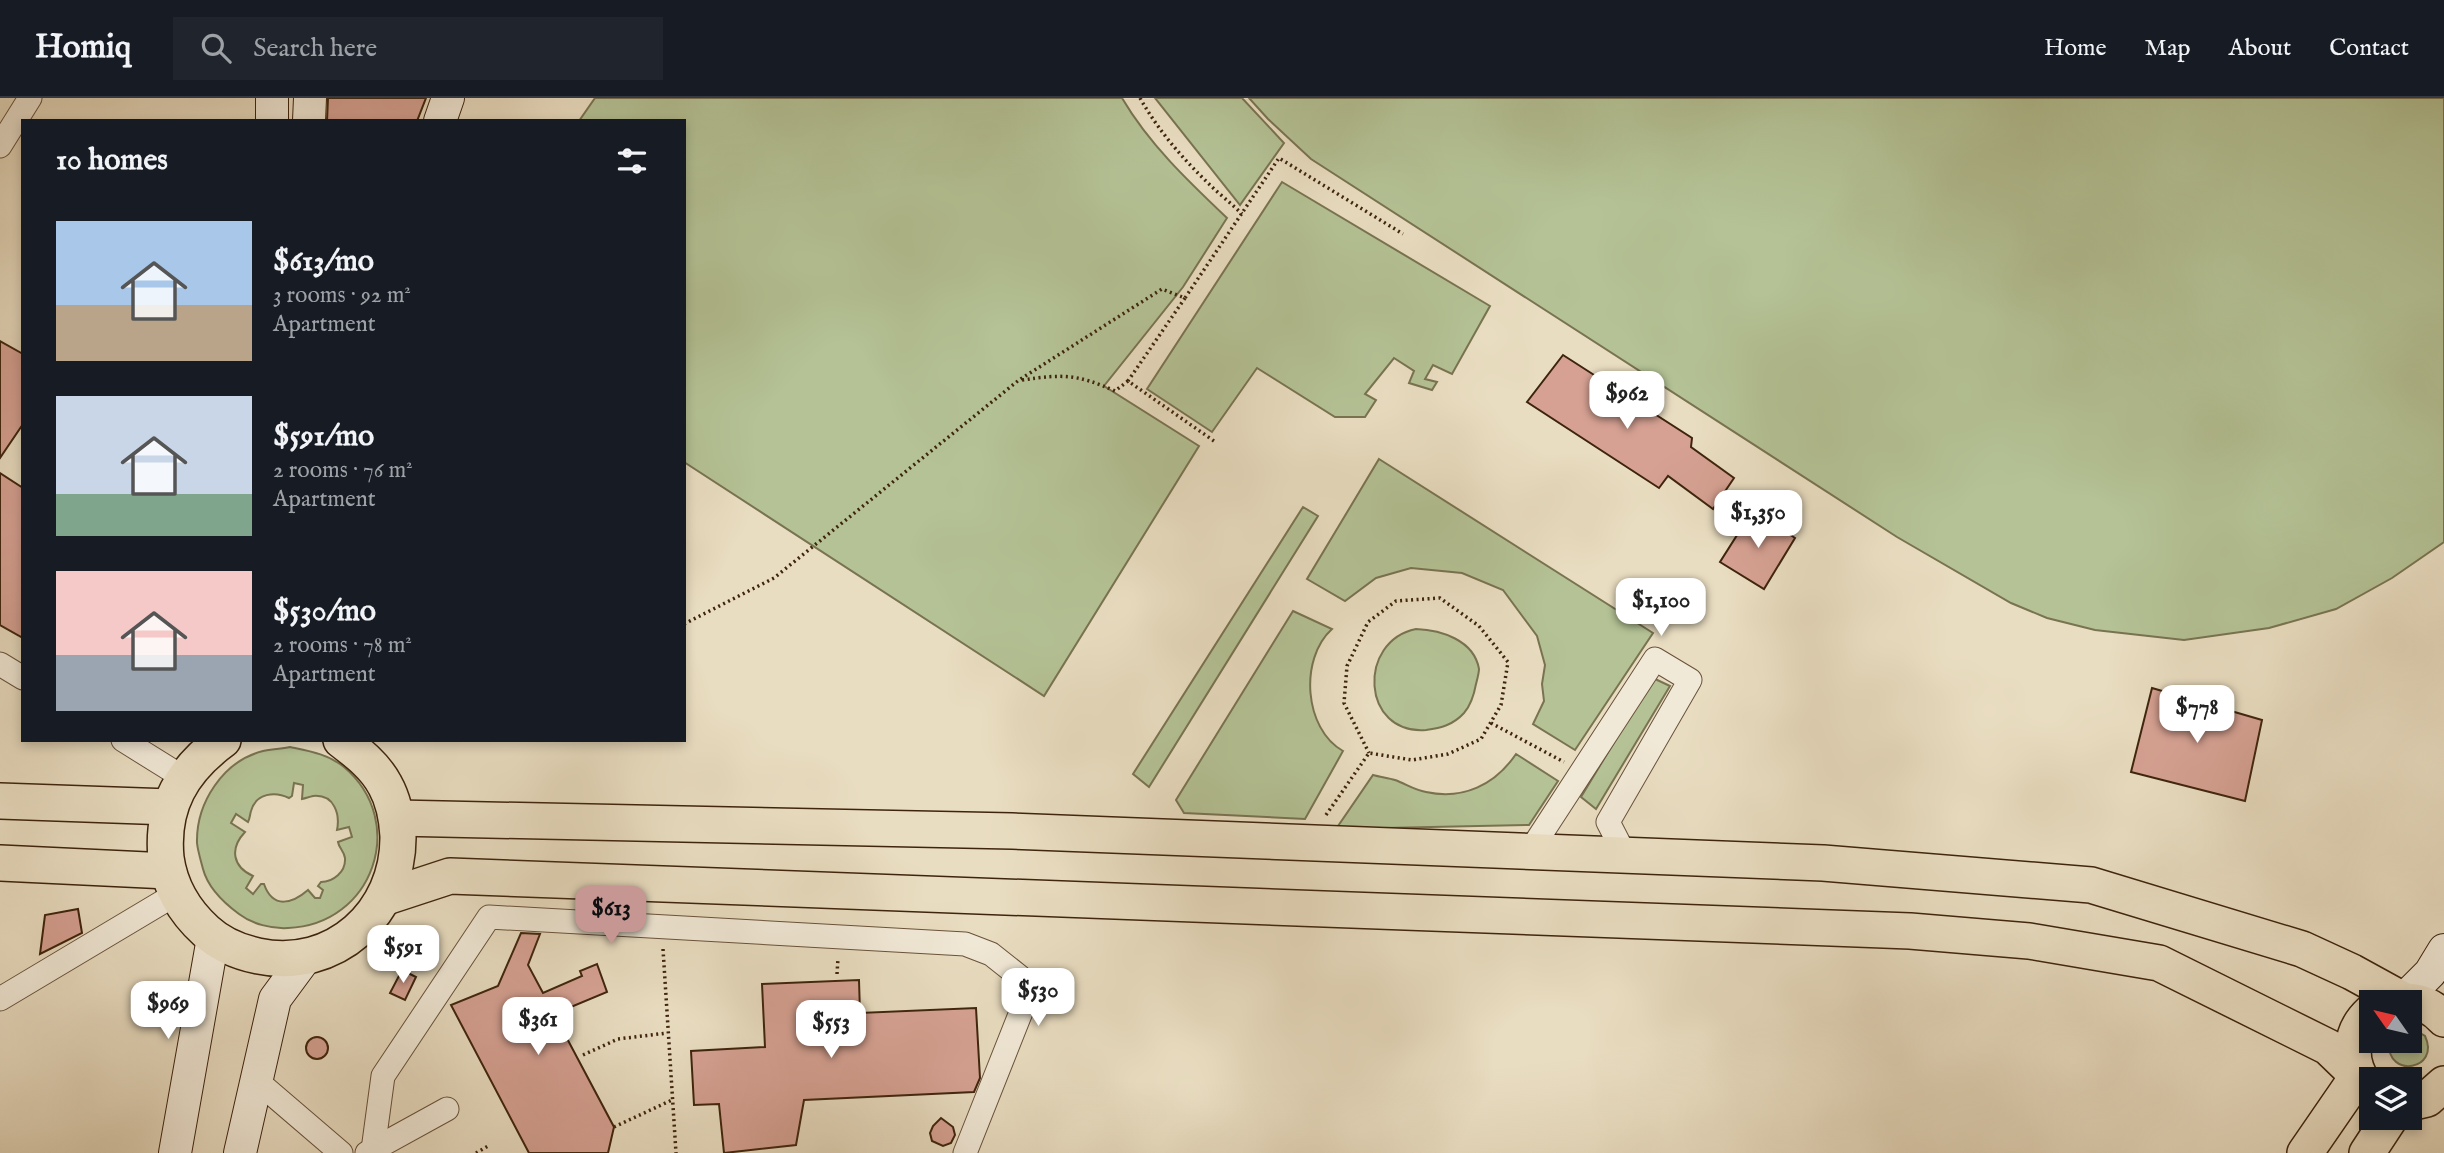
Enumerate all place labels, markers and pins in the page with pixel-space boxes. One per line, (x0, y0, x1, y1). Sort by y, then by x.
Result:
pin: $962 (1586, 372, 1668, 431)
pin: $1,350 (1701, 490, 1815, 550)
pin: $1,100 (1604, 578, 1718, 638)
pin: $778 (2156, 686, 2238, 745)
pin: $613 (570, 886, 652, 946)
pin: $591 (362, 926, 444, 985)
pin: $530 (997, 968, 1079, 1028)
pin: $969 (127, 982, 209, 1041)
pin: $361 (497, 998, 579, 1057)
pin: $553 (790, 1000, 872, 1060)

